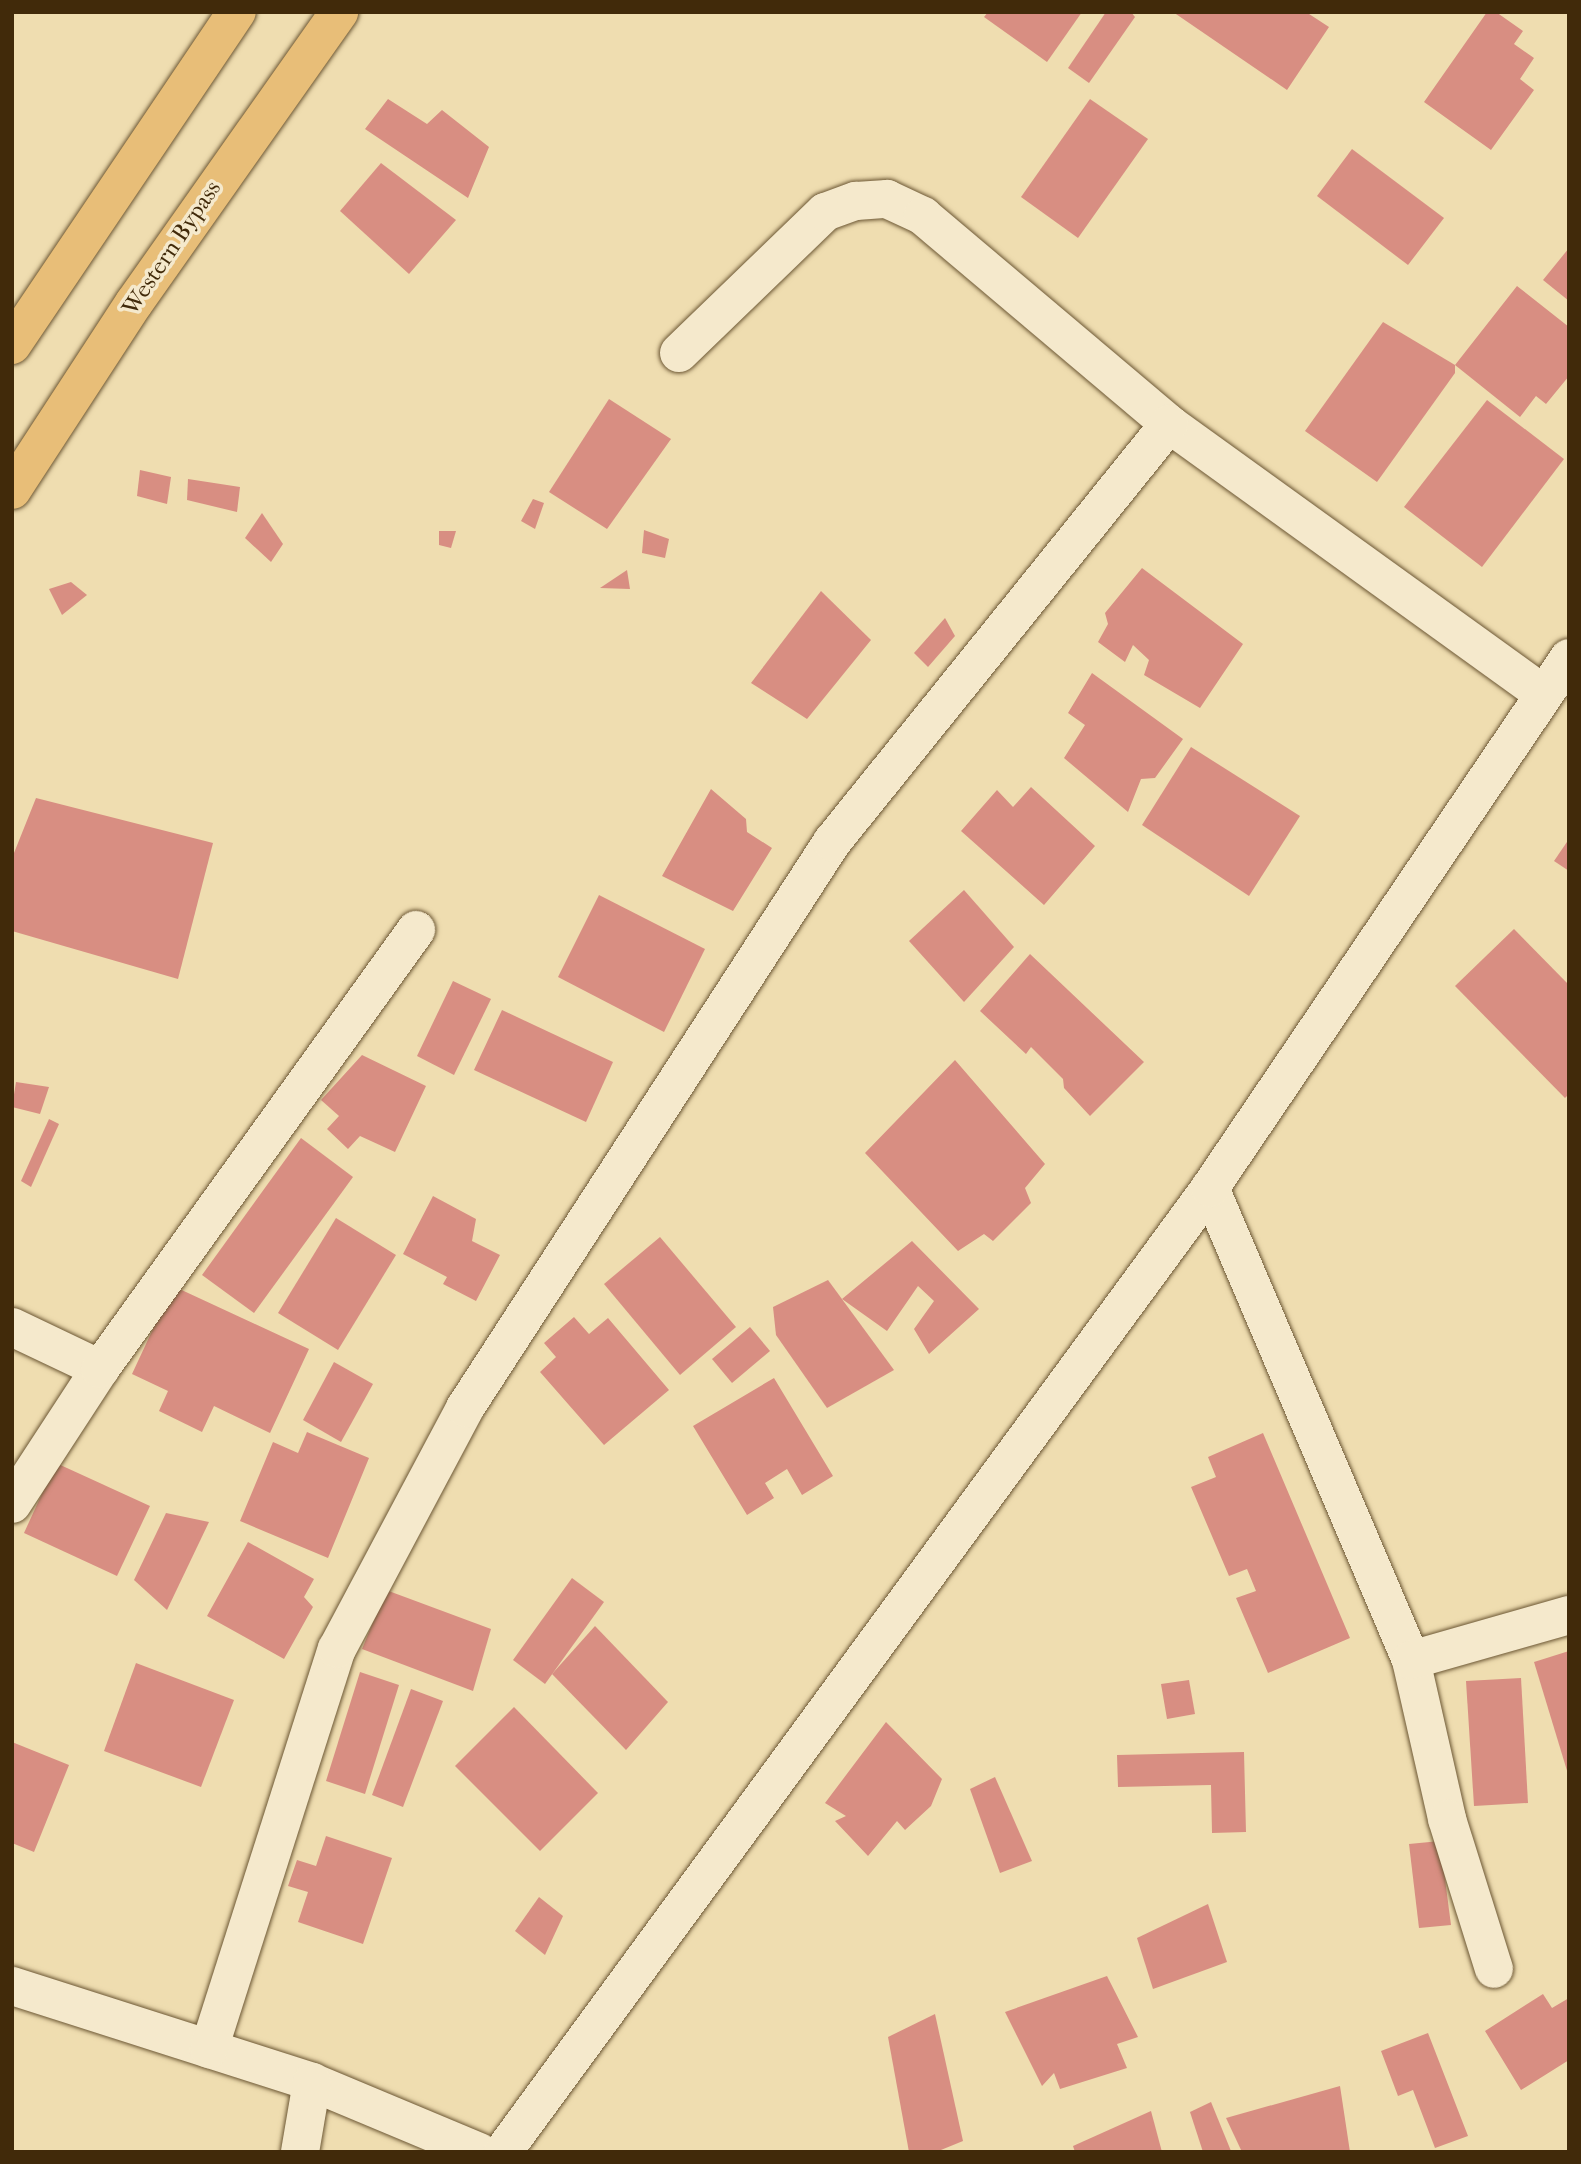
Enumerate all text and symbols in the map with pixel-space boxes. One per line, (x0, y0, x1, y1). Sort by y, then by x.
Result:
street label: Western Bypass (117, 176, 227, 320)

